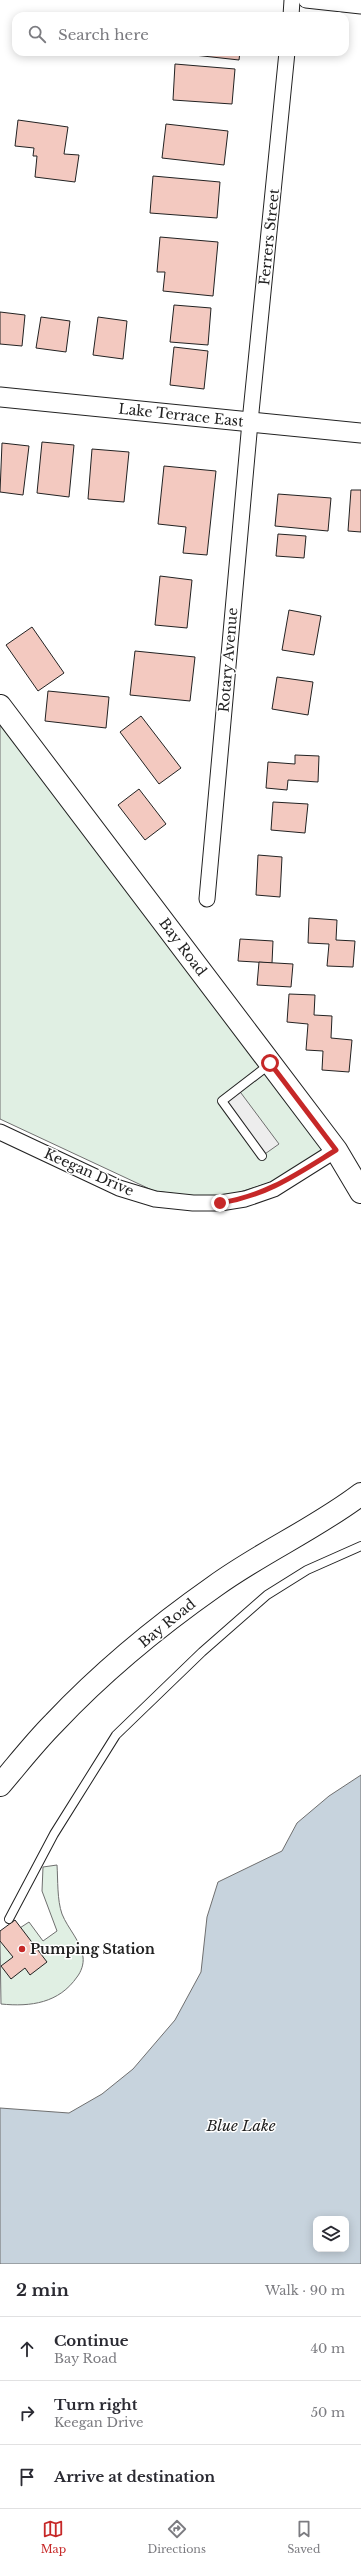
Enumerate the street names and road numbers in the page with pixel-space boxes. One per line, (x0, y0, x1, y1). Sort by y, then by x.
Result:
street label: Ferrers Street (255, 187, 283, 286)
street label: Lake Terrace East (118, 399, 245, 431)
street label: Rotary Avenue (214, 607, 242, 713)
street label: Bay Road (155, 914, 211, 980)
street label: Keegan Drive (41, 1144, 137, 1200)
street label: Bay Road (135, 1594, 200, 1651)

